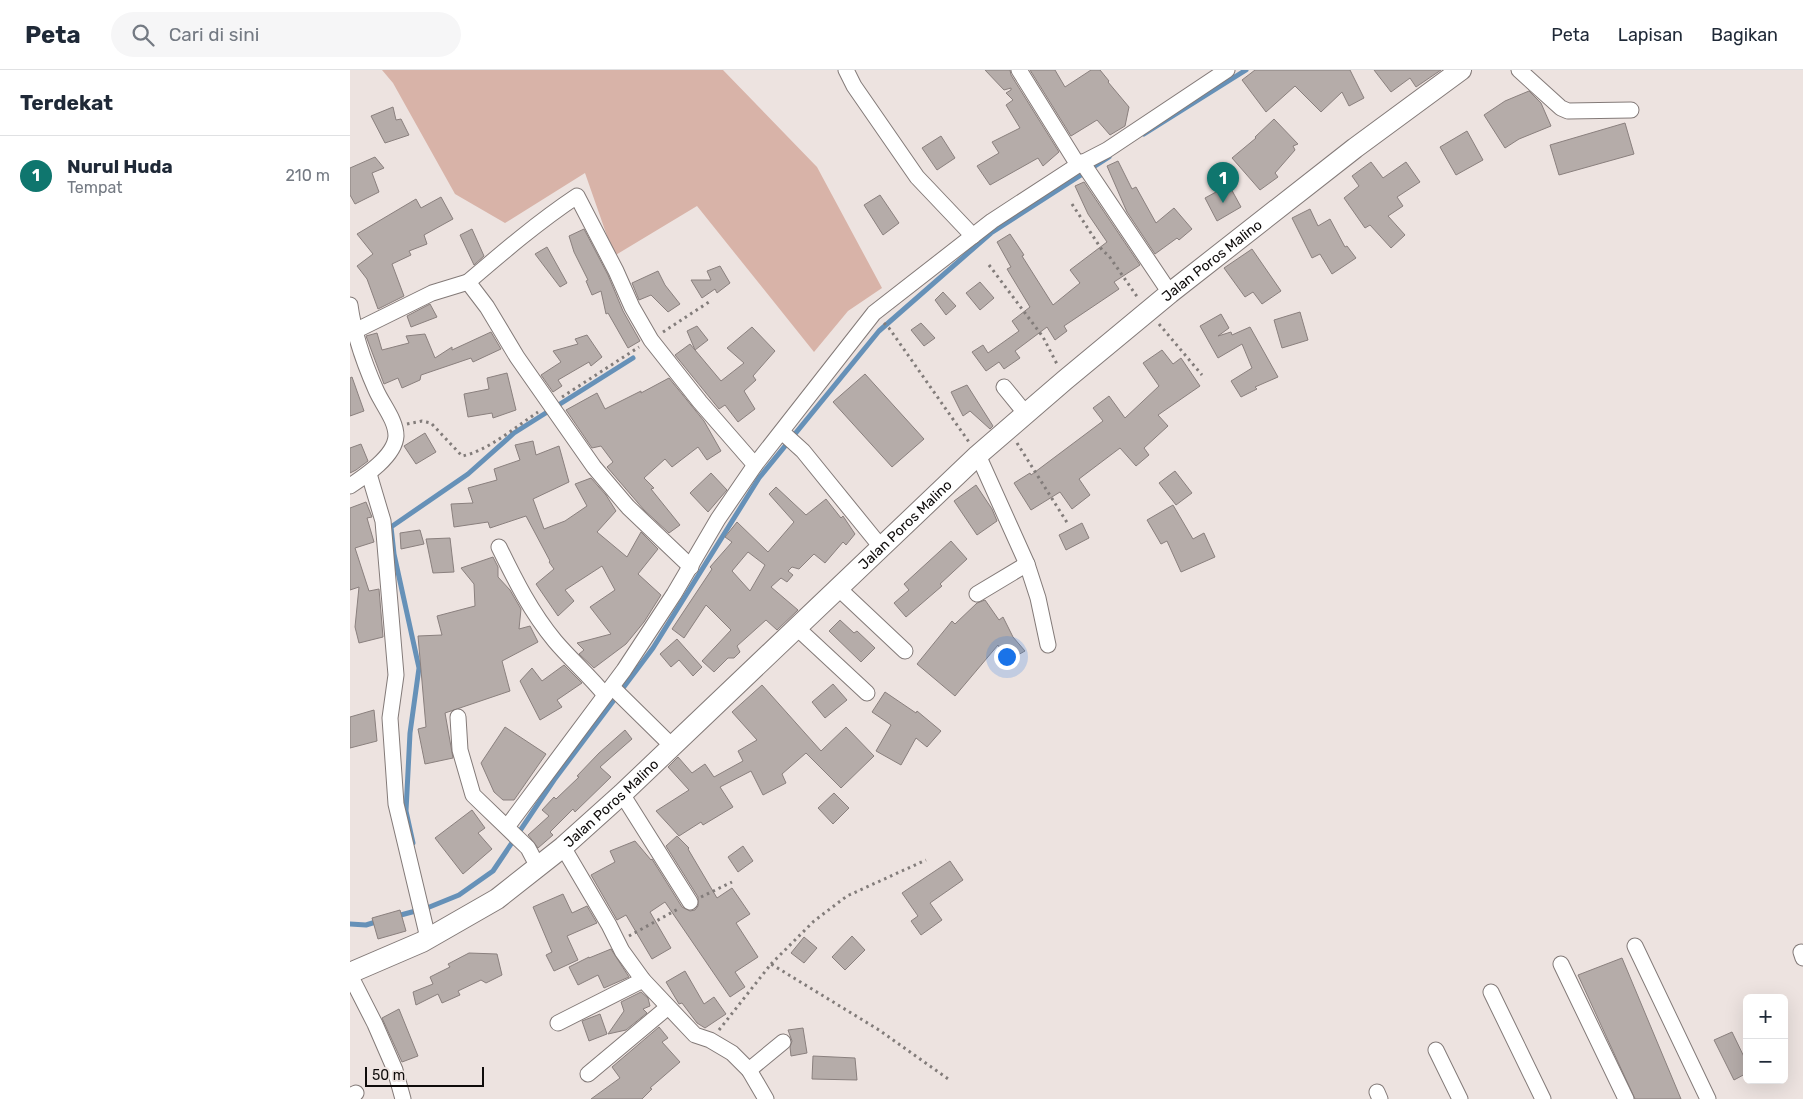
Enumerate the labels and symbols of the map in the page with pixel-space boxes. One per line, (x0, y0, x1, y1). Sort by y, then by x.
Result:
pin: 1 (1207, 162, 1239, 203)
street label: Jalan Poros Malino (1158, 216, 1265, 305)
street label: Jalan Poros Malino (855, 476, 955, 573)
your location (994, 644, 1020, 670)
street label: Jalan Poros Malino (560, 755, 662, 851)
scale bar (365, 1064, 484, 1087)

